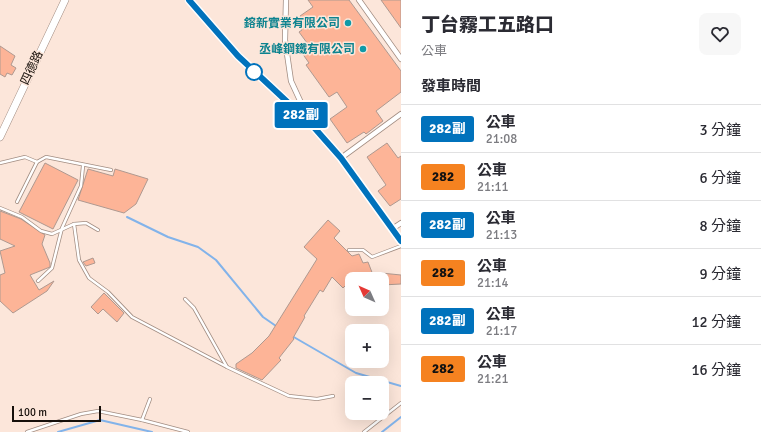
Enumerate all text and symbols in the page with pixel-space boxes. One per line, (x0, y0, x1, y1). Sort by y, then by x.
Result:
text: 丁台霧工五路口 (421, 13, 554, 37)
button: heart (699, 13, 741, 55)
place label: 鎔新實業有限公司 (243, 16, 340, 31)
marker: 鎔新實業有限公司 (343, 18, 353, 28)
place label: 丞峰鋼鐵有限公司 (259, 42, 355, 57)
text: 公車 (421, 43, 447, 59)
marker: 丞峰鋼鐵有限公司 (358, 44, 368, 54)
street label: 四德路 (18, 49, 46, 87)
unlabelled marker (245, 63, 263, 81)
text: 發車時間 (421, 77, 481, 95)
line badge: 282副 (273, 102, 329, 128)
text: 282副 (283, 106, 319, 123)
text: 公車 (486, 113, 516, 131)
text: 282副 (429, 120, 466, 137)
text: 3 分鐘 (700, 121, 741, 139)
text: 21:08 (486, 131, 517, 147)
text: 公車 (477, 161, 507, 179)
text: 282 (432, 168, 454, 185)
text: 6 分鐘 (700, 169, 741, 187)
text: 21:11 (477, 179, 509, 195)
text: 公車 (486, 209, 516, 227)
text: 282副 (429, 216, 466, 233)
text: 8 分鐘 (700, 217, 741, 235)
text: 21:13 (486, 227, 517, 243)
text: 公車 (477, 257, 507, 275)
text: 282 (432, 264, 454, 281)
text: 9 分鐘 (700, 265, 741, 283)
north arrow (345, 272, 389, 316)
map controls (345, 272, 389, 420)
text: 21:14 (477, 275, 509, 291)
text: 公車 (486, 305, 516, 323)
text: 282副 (429, 312, 466, 329)
text: 12 分鐘 (691, 313, 741, 331)
text: 21:17 (486, 323, 517, 339)
button: + (345, 324, 389, 368)
text: 公車 (477, 353, 507, 371)
text: 282 (432, 360, 454, 377)
text: 16 分鐘 (691, 361, 741, 379)
text: 21:21 (477, 371, 509, 387)
button: − (345, 376, 389, 420)
scale bar (12, 404, 101, 423)
text: 100 m (18, 406, 47, 419)

